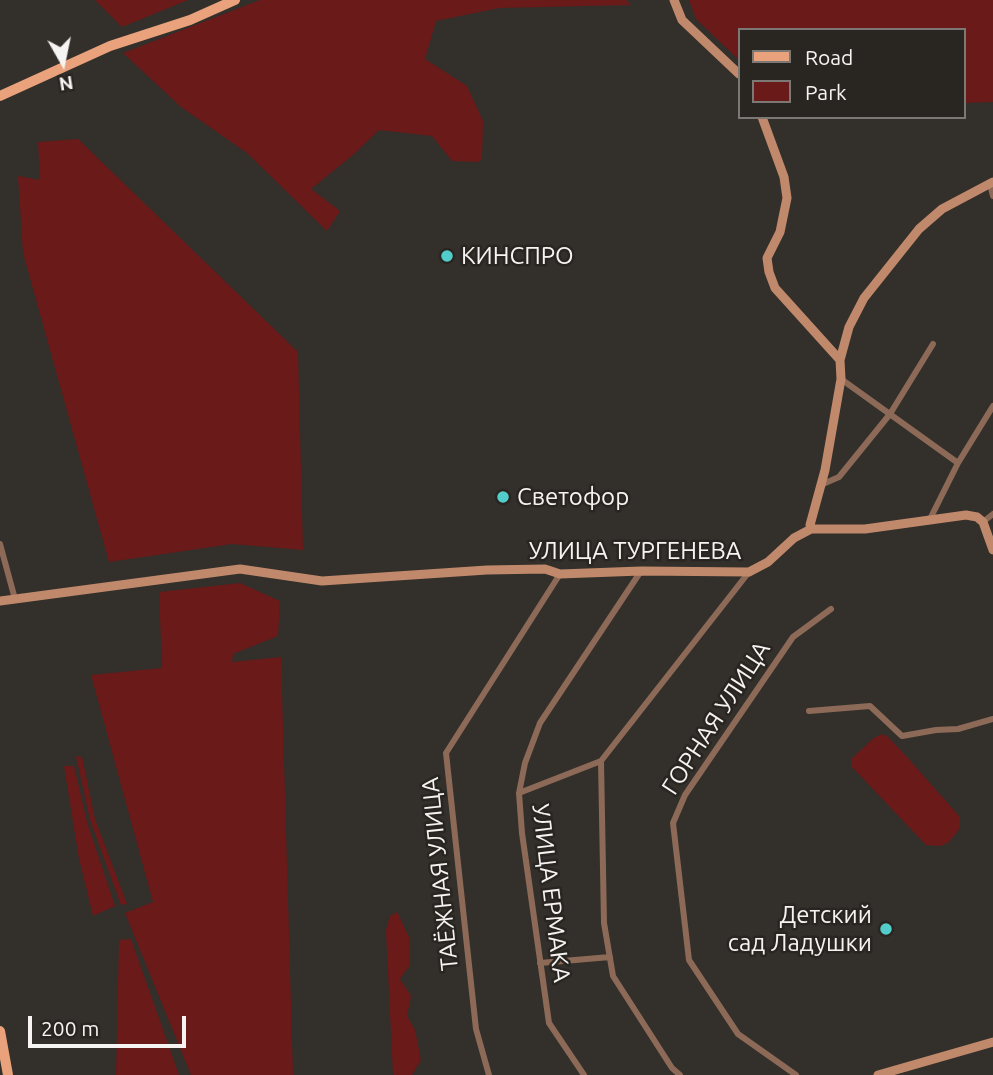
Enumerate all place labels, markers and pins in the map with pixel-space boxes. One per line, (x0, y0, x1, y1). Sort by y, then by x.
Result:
place label: КИНСПРО (461, 242, 574, 270)
marker: КИНСПРО (439, 248, 455, 264)
place label: Светофор (517, 483, 629, 511)
marker: Светофор (495, 489, 511, 505)
place label: Детский сад Ладушки (728, 901, 872, 957)
marker: Детский сад Ладушки (878, 921, 894, 937)

